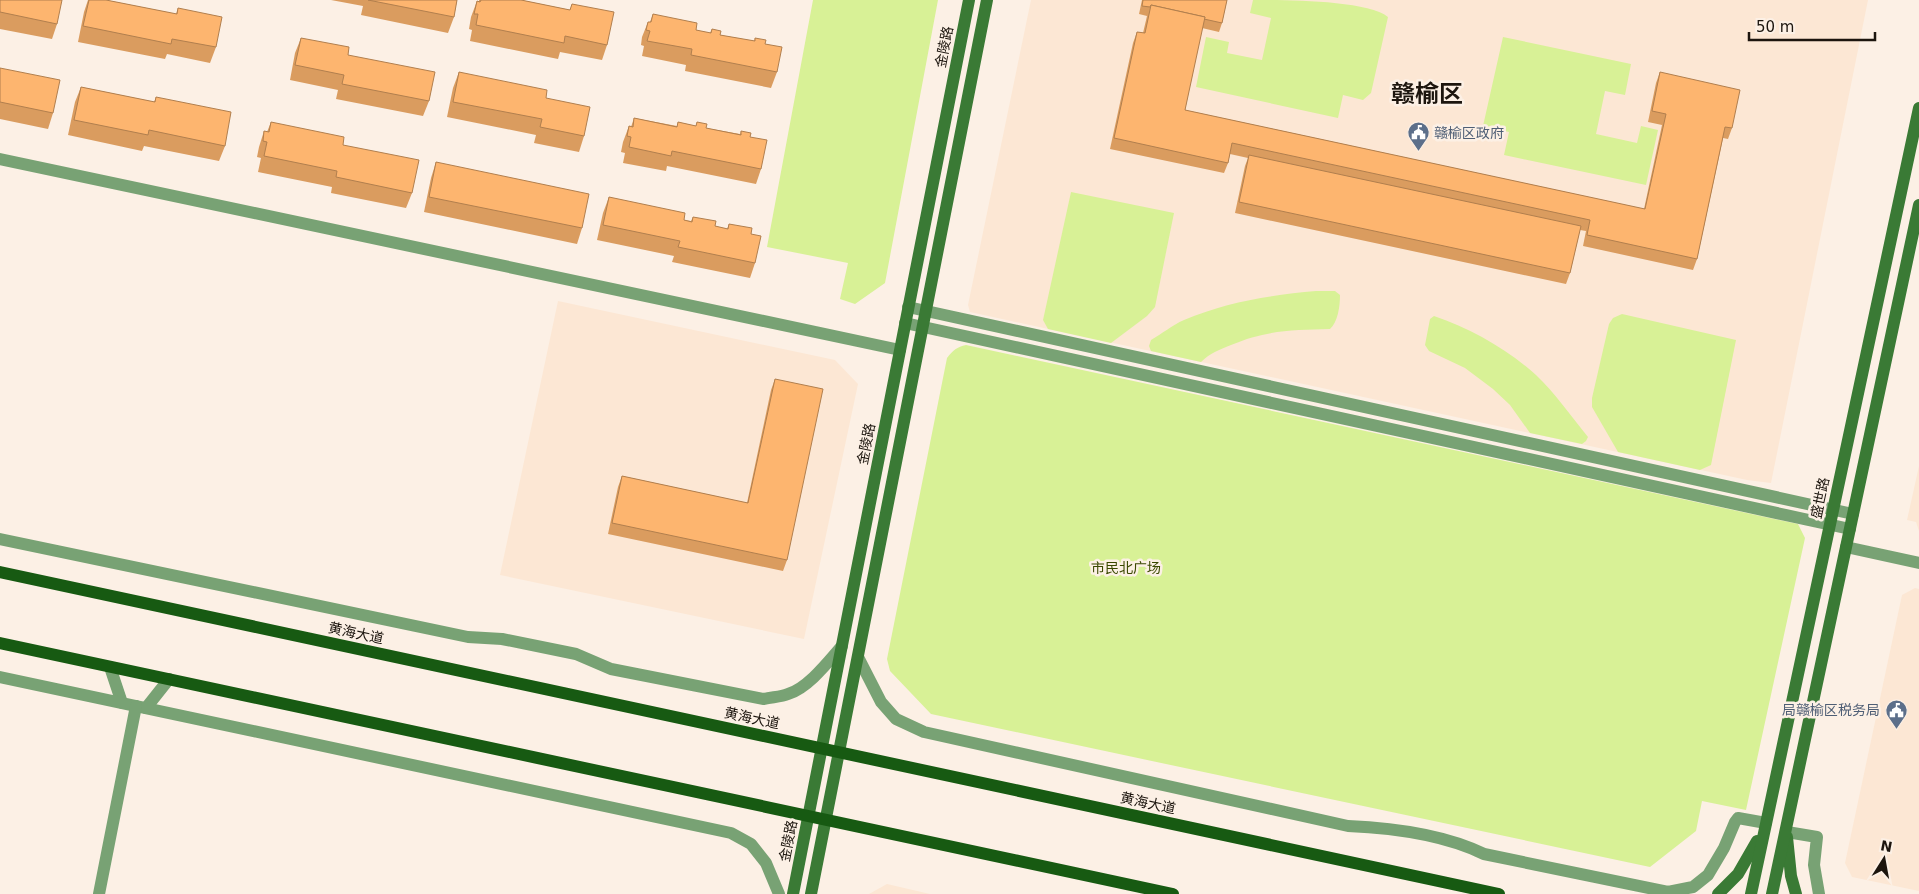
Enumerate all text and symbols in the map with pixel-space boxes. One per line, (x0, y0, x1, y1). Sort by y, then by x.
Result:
scale bar (1749, 10, 1875, 42)
text: 50 m (1756, 18, 1794, 36)
street label: 金陵路 (932, 25, 956, 69)
district label: 赣榆区 (1391, 80, 1463, 108)
public building icon: 赣榆区政府 (1406, 121, 1430, 152)
place label: 赣榆区政府 (1434, 125, 1504, 141)
street label: 金陵路 (854, 422, 878, 466)
street label: 盛世路 (1808, 476, 1832, 520)
park label: 市民北广场 (1091, 560, 1161, 576)
street label: 黄海大道 (327, 619, 385, 647)
public building icon: 局赣榆区税务局 (1884, 698, 1908, 729)
place label: 局赣榆区税务局 (1782, 702, 1880, 718)
street label: 黄海大道 (723, 704, 781, 732)
street label: 黄海大道 (1119, 789, 1177, 817)
street label: 金陵路 (776, 819, 800, 863)
north arrow (1859, 834, 1909, 884)
text: N (1879, 837, 1894, 855)

